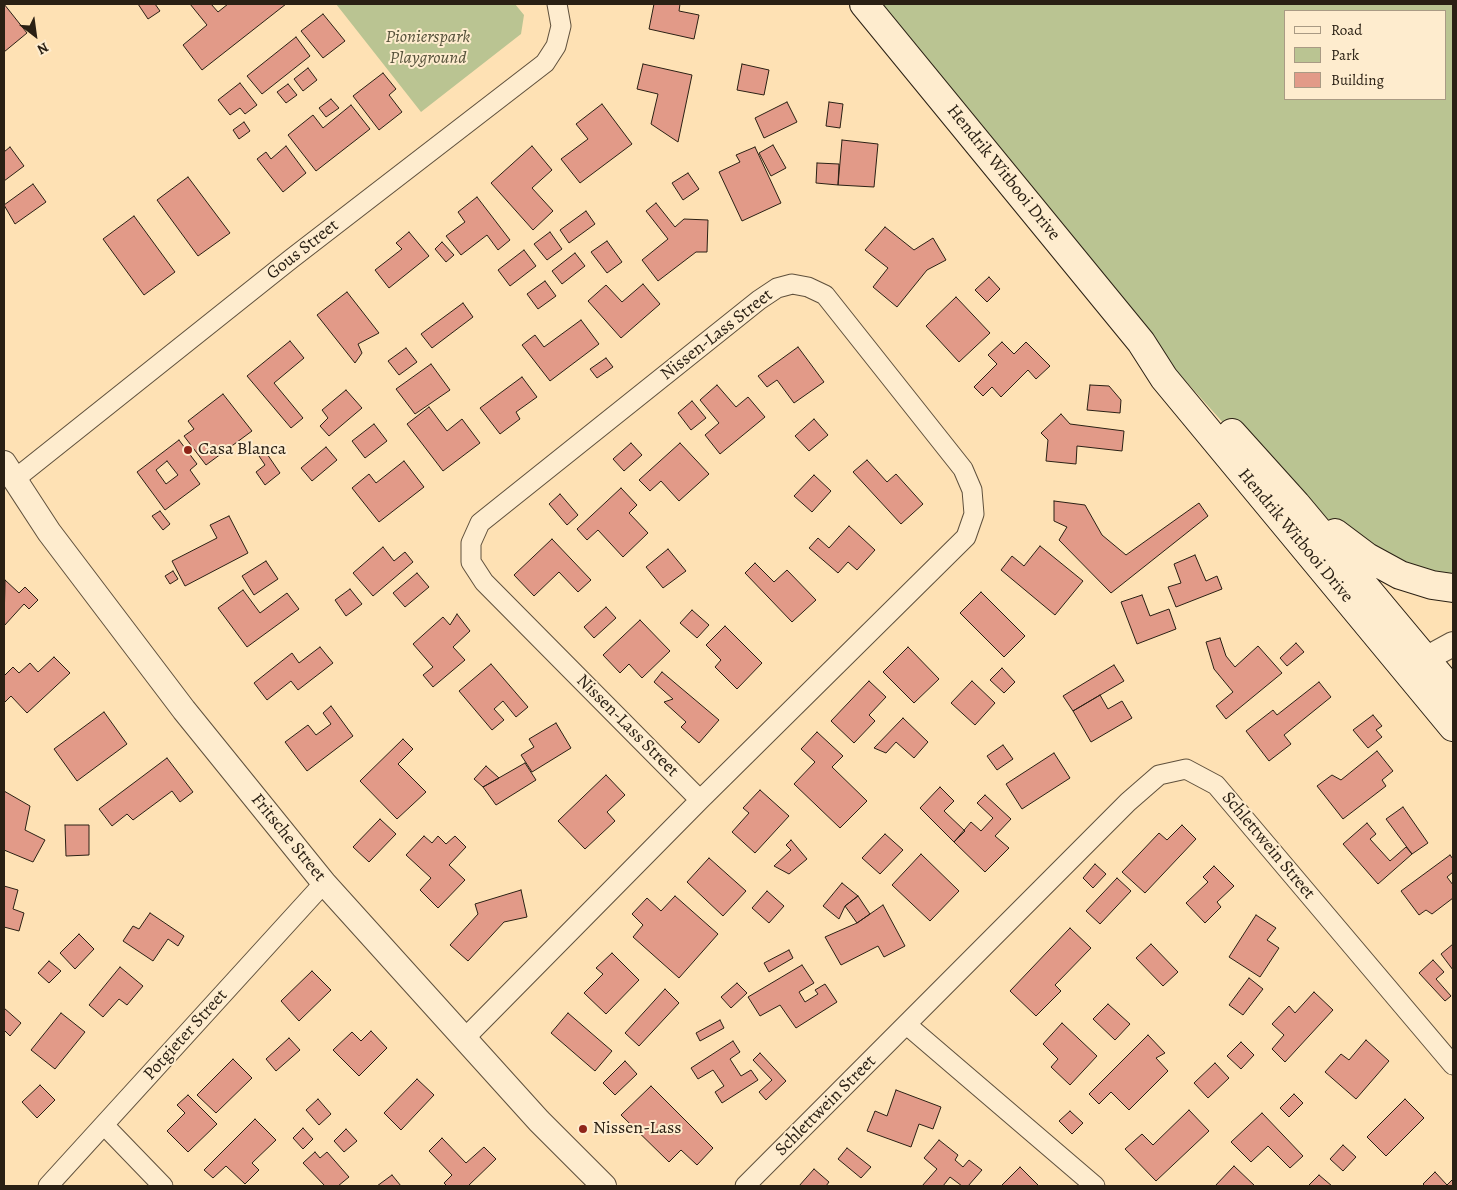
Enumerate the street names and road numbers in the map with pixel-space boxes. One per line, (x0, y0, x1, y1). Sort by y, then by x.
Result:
street label: Hendrik Witbooi Drive (942, 101, 1064, 245)
street label: Gous Street (263, 215, 343, 285)
street label: Nissen-Lass Street (657, 285, 777, 385)
street label: Hendrik Witbooi Drive (1233, 465, 1357, 607)
street label: Nissen-Lass Street (571, 670, 683, 782)
street label: Schlettwein Street (1217, 788, 1319, 904)
street label: Fritsche Street (246, 790, 330, 886)
street label: Potgieter Street (140, 985, 232, 1085)
street label: Schlettwein Street (771, 1051, 881, 1161)

